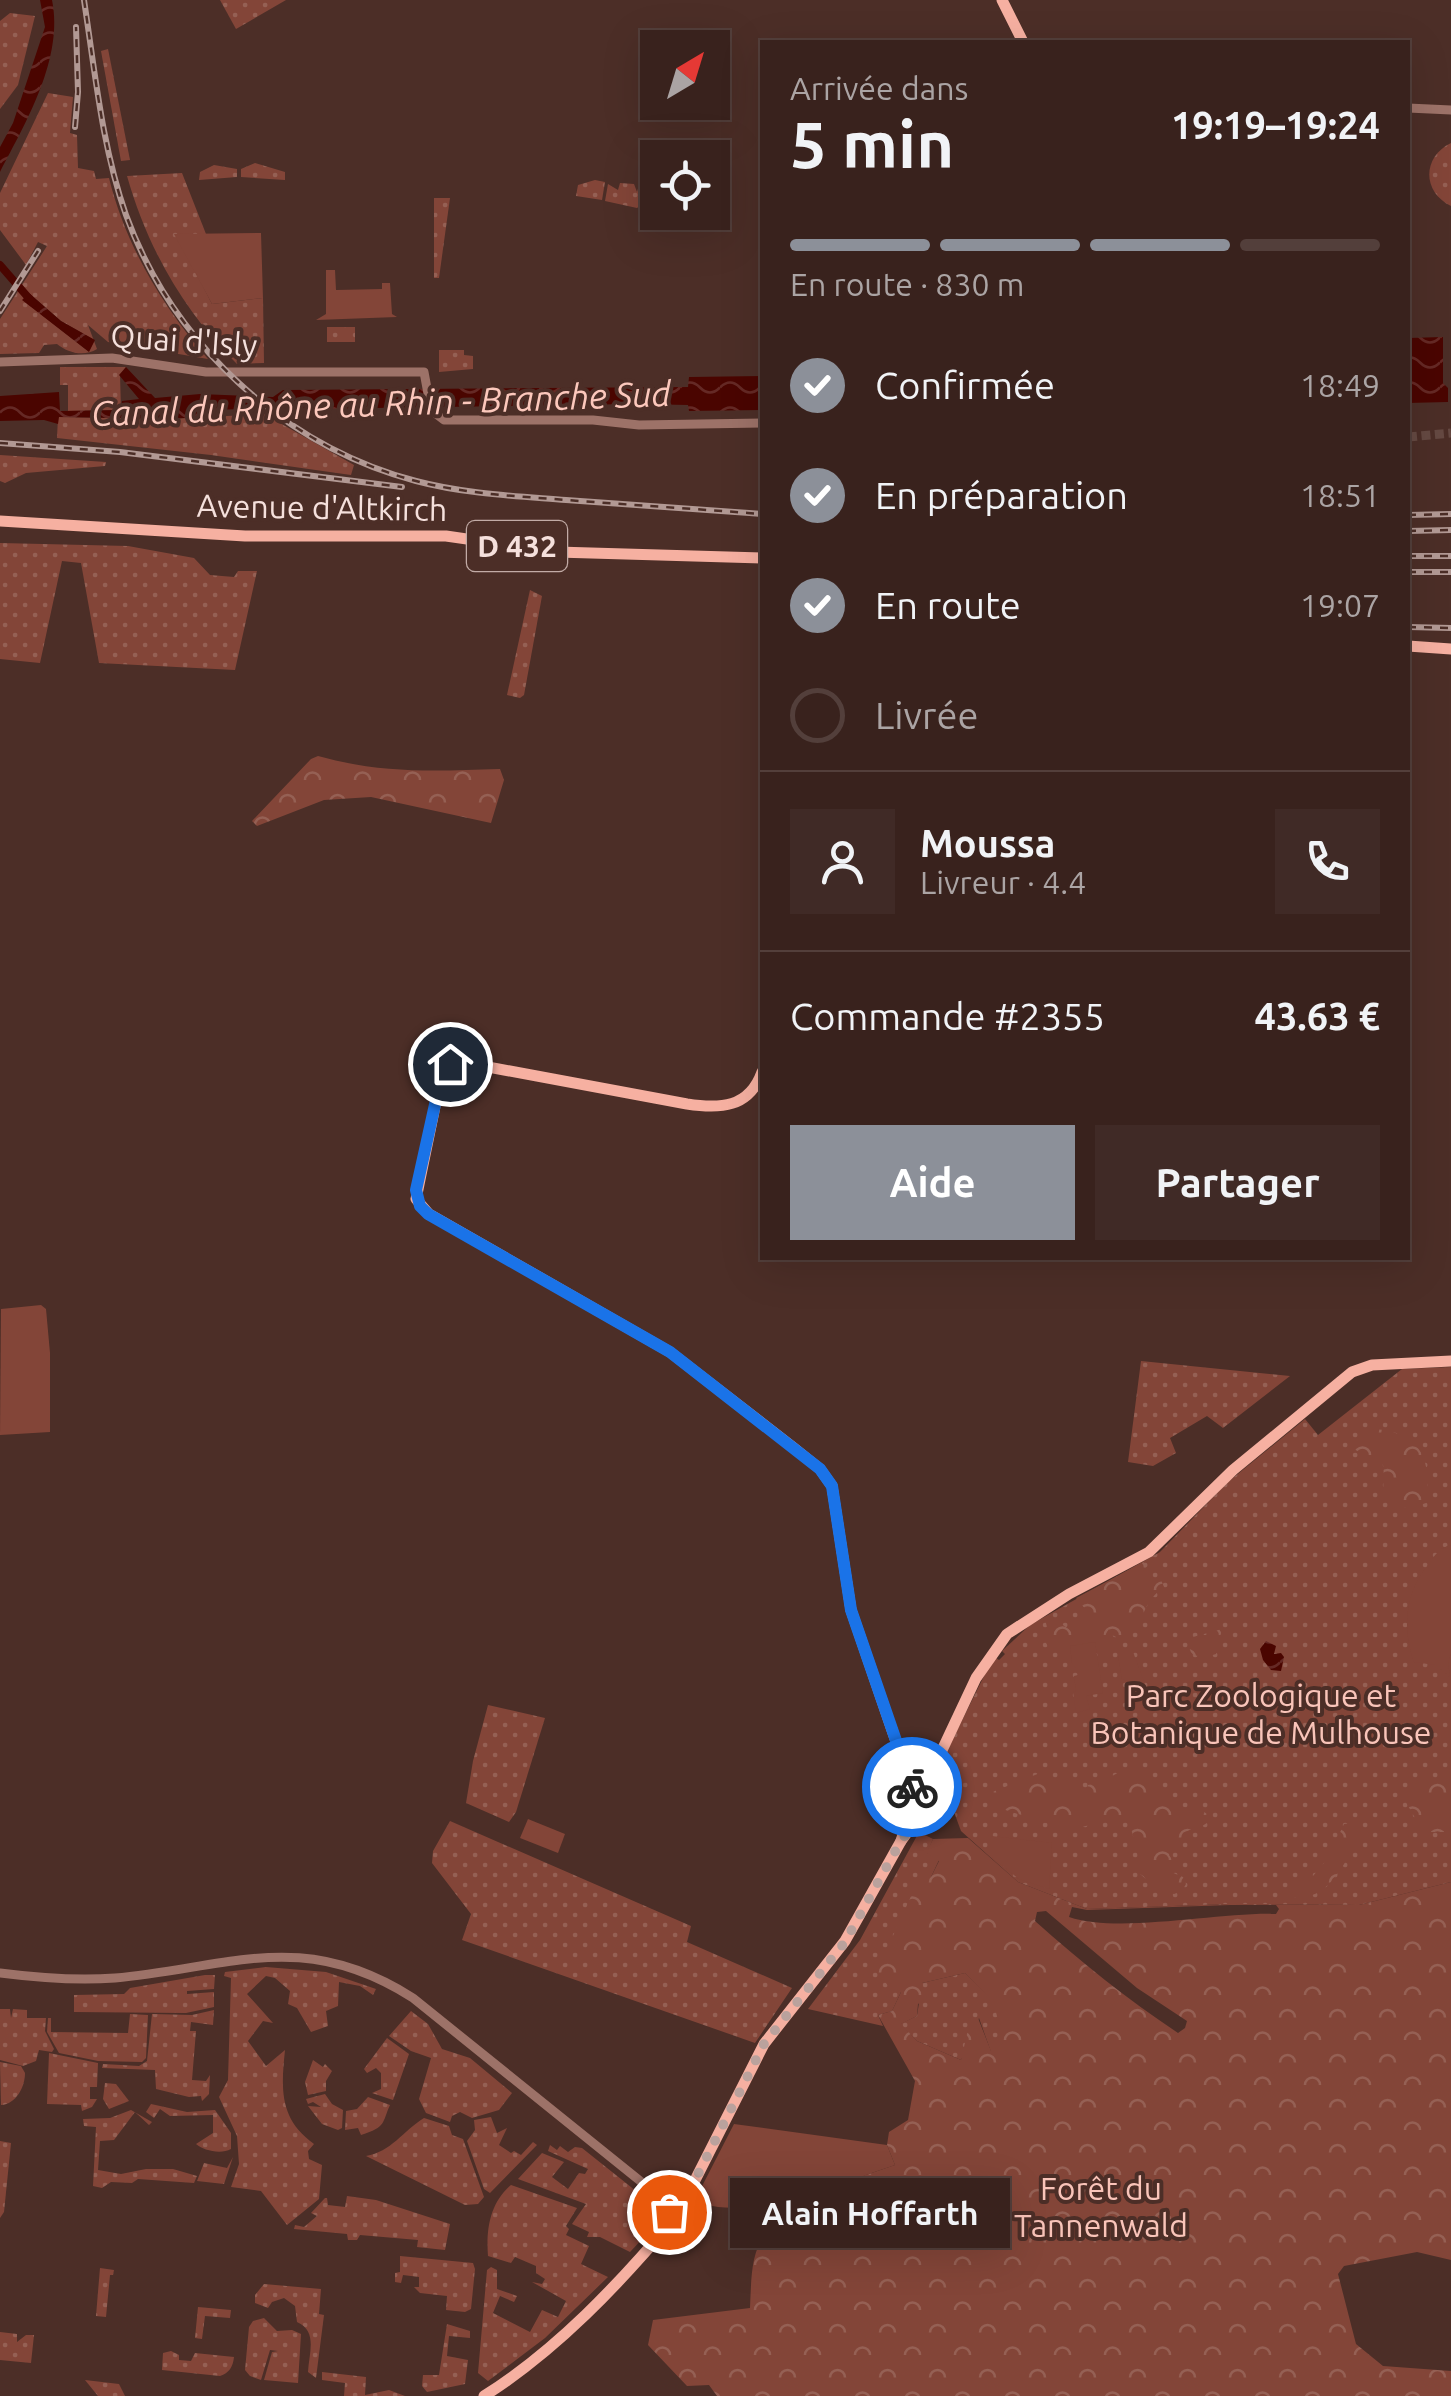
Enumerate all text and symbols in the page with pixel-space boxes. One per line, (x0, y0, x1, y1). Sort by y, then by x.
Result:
north arrow (640, 30, 730, 120)
map controls (640, 30, 730, 230)
text: Arrivée dans (790, 70, 968, 106)
text: 19:19–19:24 (1171, 104, 1380, 146)
text: 5 min (790, 107, 954, 180)
button: locate (640, 140, 730, 230)
text: En route · 830 m (790, 266, 1024, 302)
street label: Quai d'Isly (109, 317, 259, 363)
icon: check (790, 358, 845, 413)
text: Confirmée (875, 364, 1055, 406)
text: 18:49 (1300, 367, 1380, 403)
water label: Canal du Rhône au Rhin - Branche Sud (90, 373, 673, 433)
icon: check (790, 468, 845, 523)
text: En préparation (875, 474, 1128, 516)
text: 18:51 (1300, 477, 1380, 513)
street label: Avenue d'Altkirch (196, 487, 448, 527)
road number: D 432 (467, 521, 567, 571)
icon: check (790, 578, 845, 633)
text: En route (875, 584, 1021, 626)
text: 19:07 (1300, 587, 1380, 623)
text: Livrée (875, 694, 978, 736)
button: person (790, 809, 895, 914)
button: phone (1275, 809, 1380, 914)
text: Moussa (920, 822, 1055, 864)
text: Livreur · 4.4 (920, 864, 1086, 900)
text: Commande #2355 (790, 995, 1105, 1037)
text: 43.63 € (1254, 995, 1380, 1037)
pin (408, 1022, 493, 1107)
icon: home (423, 1037, 478, 1092)
button: Aide (790, 1125, 1075, 1240)
button: Partager (1095, 1125, 1380, 1240)
park label: Parc Zoologique et Botanique de Mulhouse (1090, 1677, 1432, 1750)
courier (862, 1737, 962, 1837)
icon: bike (885, 1760, 940, 1815)
pin (627, 2170, 712, 2255)
park label: Forêt du Tannenwald (1014, 2170, 1188, 2243)
callout: Alain Hoffarth (729, 2177, 1009, 2247)
icon: bag (642, 2185, 697, 2240)
text: Alain Hoffarth (762, 2195, 978, 2231)

